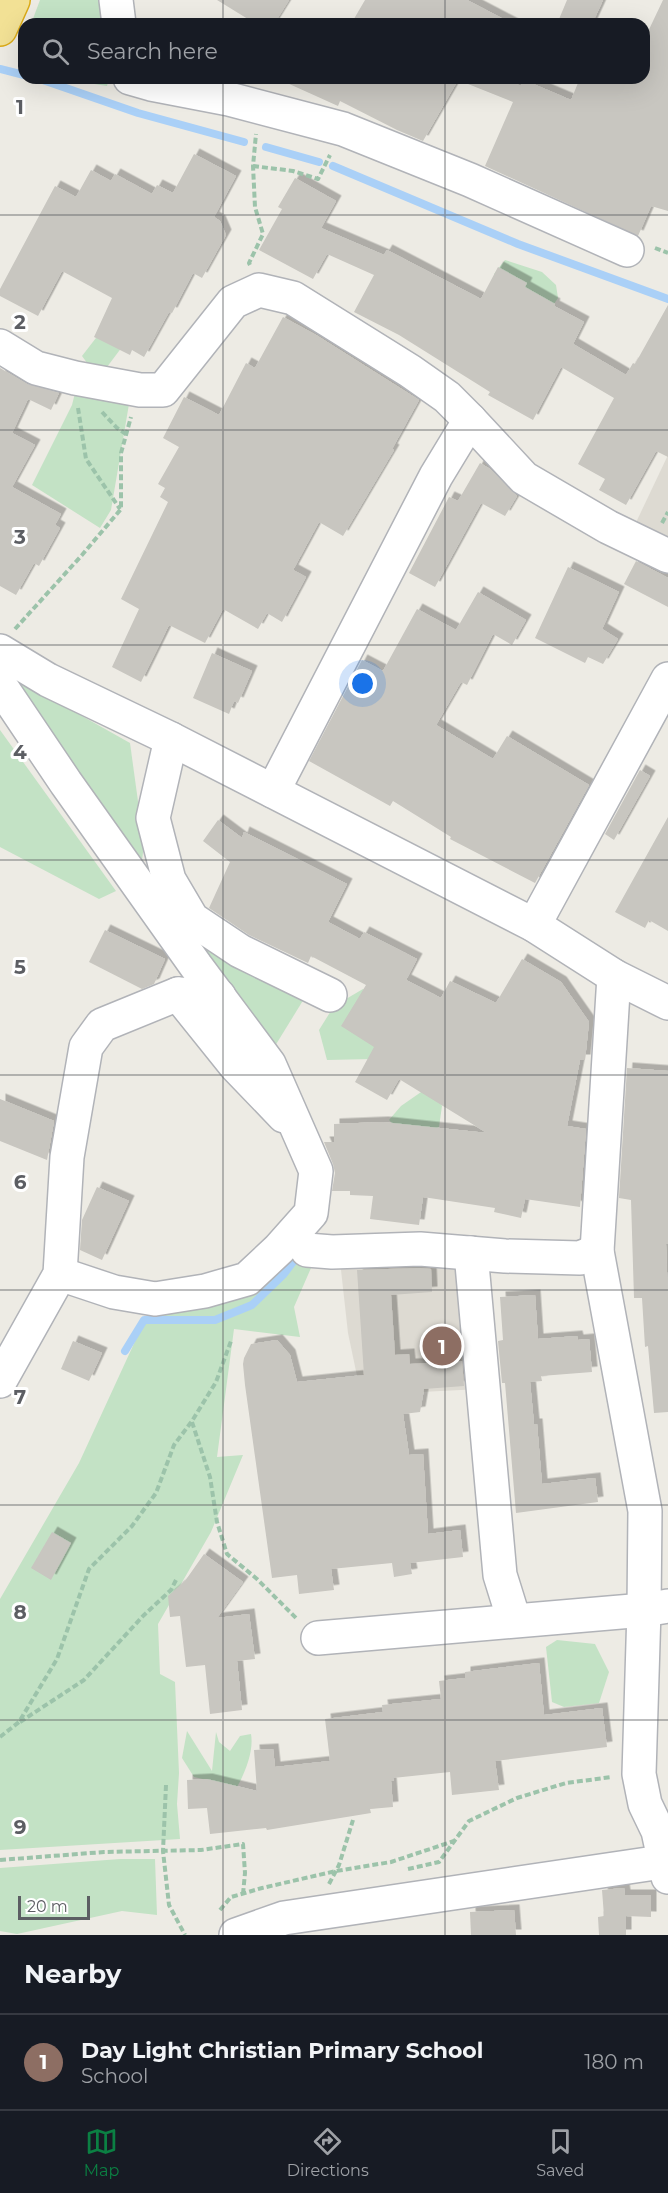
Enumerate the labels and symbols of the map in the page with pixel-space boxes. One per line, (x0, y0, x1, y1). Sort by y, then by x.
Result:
text: 1 (16, 95, 24, 119)
text: 2 (14, 310, 26, 334)
text: 3 (13, 525, 26, 549)
your location (348, 669, 377, 698)
text: 4 (13, 740, 27, 764)
text: 5 (14, 955, 26, 979)
text: 6 (14, 1170, 27, 1194)
pin: 1 (422, 1324, 462, 1368)
text: 7 (14, 1385, 26, 1409)
text: 8 (13, 1600, 27, 1624)
text: 9 (14, 1815, 26, 1839)
scale bar (18, 1893, 90, 1920)

